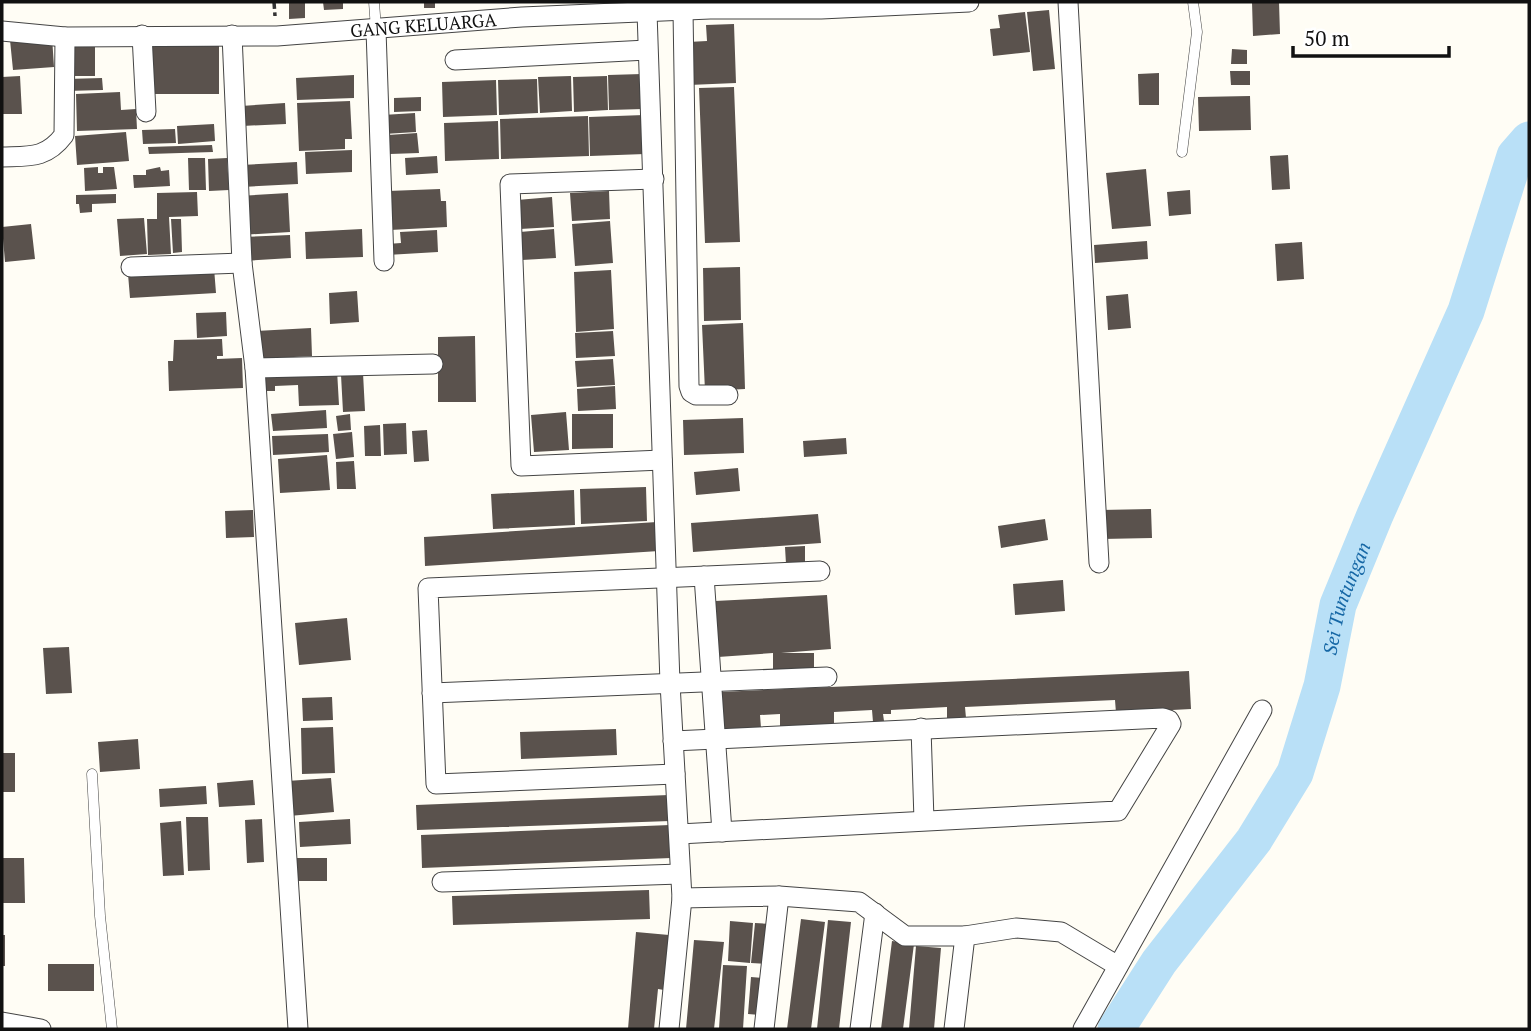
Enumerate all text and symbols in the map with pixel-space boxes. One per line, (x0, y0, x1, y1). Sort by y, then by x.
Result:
street label: GANG KELUARGA (349, 7, 498, 42)
scale bar (1293, 14, 1449, 58)
text: 50 m (1304, 24, 1350, 52)
water label: Sei Tuntungan (1316, 538, 1375, 657)

